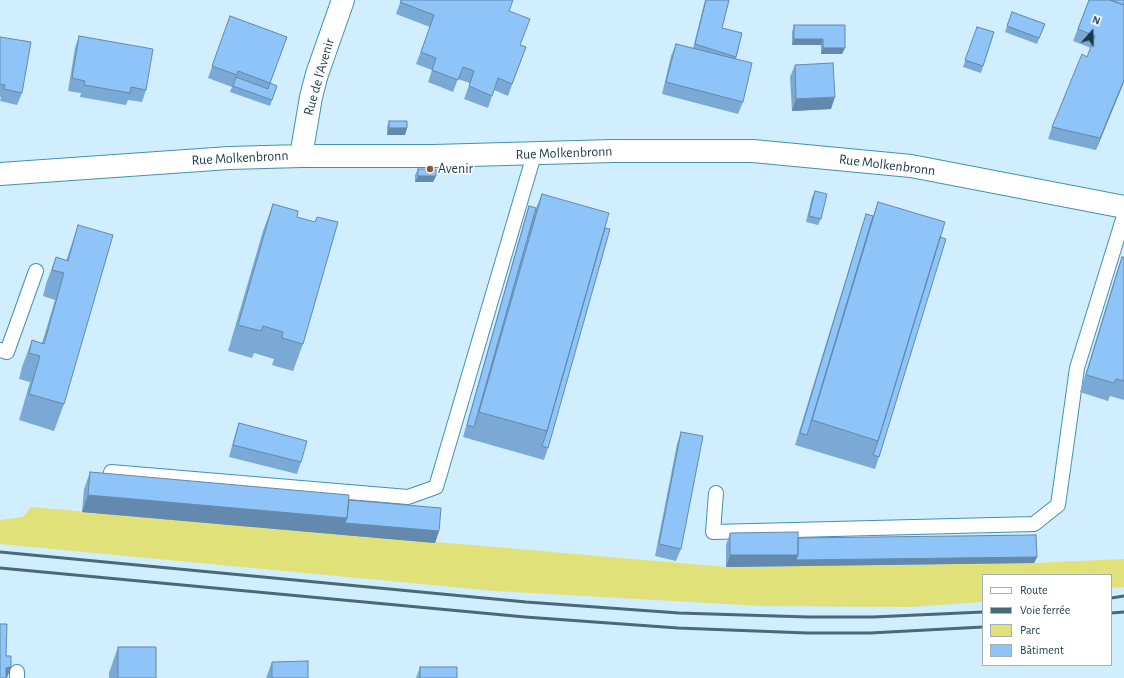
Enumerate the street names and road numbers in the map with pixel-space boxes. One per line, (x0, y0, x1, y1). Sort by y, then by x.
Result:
street label: Rue de l'Avenir (300, 36, 338, 118)
street label: Rue Molkenbronn (515, 143, 613, 163)
street label: Rue Molkenbronn (191, 147, 289, 169)
street label: Rue Molkenbronn (838, 151, 936, 179)

